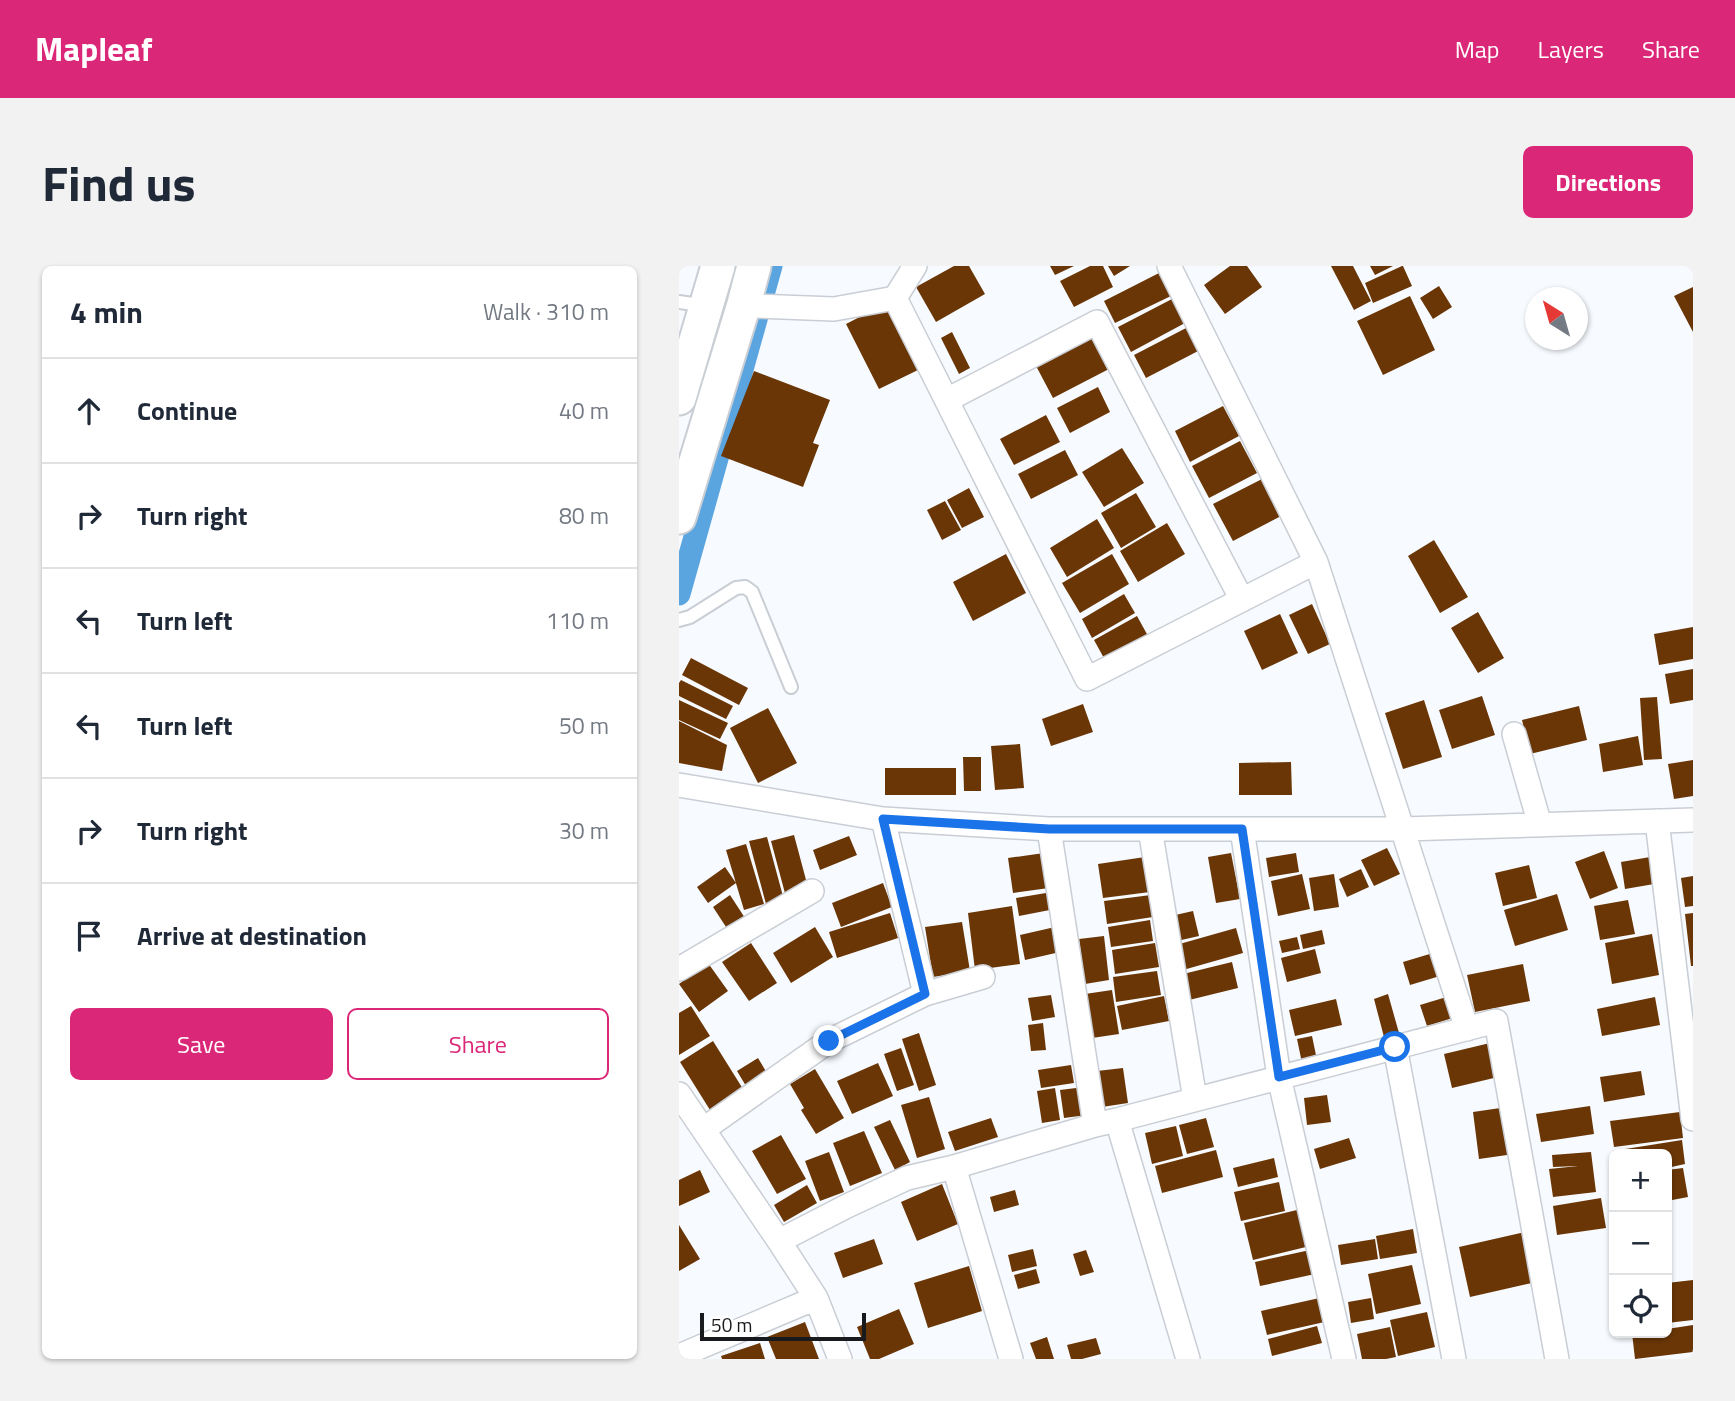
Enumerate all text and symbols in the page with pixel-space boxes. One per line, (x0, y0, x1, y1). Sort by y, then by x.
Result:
text: Mapleaf (35, 24, 153, 74)
text: Map (1455, 31, 1500, 67)
text: Layers (1538, 31, 1604, 67)
text: Share (1642, 31, 1700, 67)
text: Find us (42, 145, 196, 220)
button: Directions (1523, 146, 1693, 218)
north arrow (1525, 287, 1588, 350)
text: 4 min (70, 289, 143, 335)
text: Walk · 310 m (483, 294, 609, 329)
text: Continue (137, 391, 237, 430)
icon: ahead (70, 392, 108, 430)
text: 40 m (559, 393, 609, 428)
text: Turn right (137, 496, 248, 535)
icon: right (70, 497, 108, 535)
text: 80 m (559, 498, 609, 533)
text: Turn left (137, 601, 232, 640)
icon: left (70, 602, 108, 640)
text: 110 m (546, 603, 609, 638)
text: Turn left (137, 706, 232, 745)
icon: left (70, 707, 108, 745)
text: 50 m (559, 708, 609, 743)
text: Turn right (137, 811, 248, 850)
icon: right (70, 812, 108, 850)
text: 30 m (559, 813, 609, 848)
text: Arrive at destination (137, 916, 367, 955)
icon: arrive (70, 917, 108, 955)
button: Save (70, 1008, 333, 1080)
button: Share (347, 1008, 609, 1080)
route end (813, 1025, 844, 1056)
route start (1379, 1031, 1410, 1062)
map controls (1609, 1149, 1672, 1338)
button: + (1609, 1149, 1672, 1212)
button: − (1609, 1212, 1672, 1275)
button: locate (1609, 1275, 1672, 1338)
scale bar (700, 1310, 866, 1342)
text: 50 m (711, 1310, 752, 1339)

